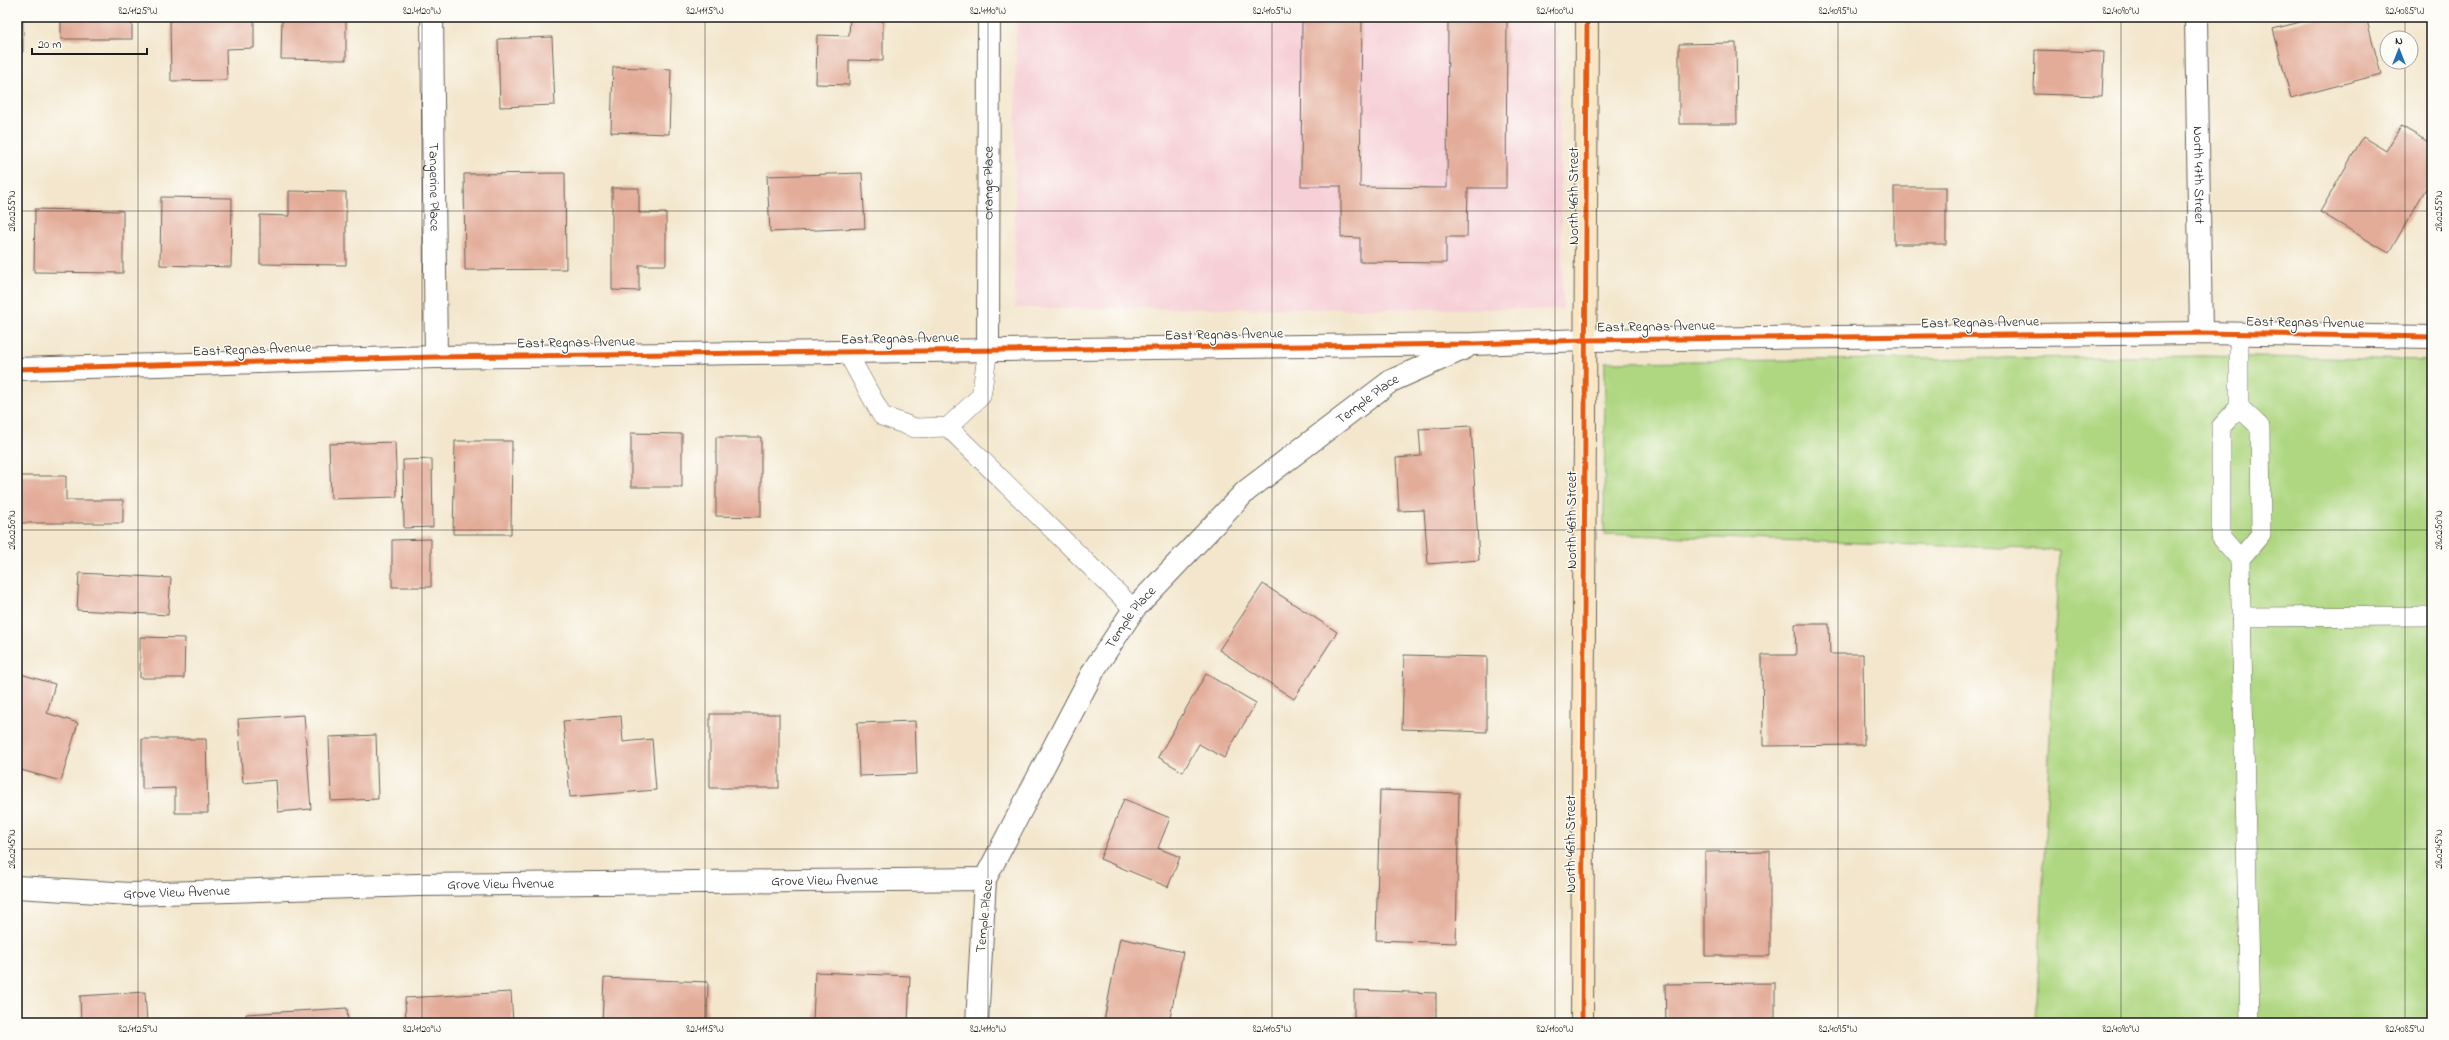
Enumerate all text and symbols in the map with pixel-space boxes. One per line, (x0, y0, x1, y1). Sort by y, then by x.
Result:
text: 82.4125°W (118, 4, 158, 19)
text: 82.4120°W (403, 4, 441, 19)
text: 82.4115°W (686, 4, 724, 19)
text: 82.4110°W (970, 4, 1006, 19)
text: 82.4105°W (1253, 4, 1292, 19)
text: 82.4100°W (1536, 4, 1574, 19)
text: 82.4095°W (1819, 4, 1857, 19)
text: 82.4090°W (2103, 4, 2140, 19)
text: 82.4085°W (2385, 4, 2425, 19)
scale bar (32, 30, 147, 56)
north arrow (2379, 30, 2419, 70)
text: N (2395, 33, 2403, 49)
text: 20 m (38, 36, 61, 54)
street label: North 47th Street (2187, 126, 2210, 224)
street label: Tangerine Place (422, 143, 445, 232)
street label: Orange Place (978, 145, 1000, 220)
street label: North 46th Street (1564, 147, 1585, 245)
text: 28.0255°N (5, 190, 20, 231)
text: 28.0255°N (2432, 190, 2447, 231)
street label: East Regnas Avenue (1921, 311, 2040, 336)
street label: East Regnas Avenue (2245, 311, 2365, 336)
street label: East Regnas Avenue (1597, 315, 1716, 340)
street label: East Regnas Avenue (1165, 323, 1284, 348)
street label: East Regnas Avenue (841, 327, 960, 352)
street label: East Regnas Avenue (517, 331, 636, 356)
street label: East Regnas Avenue (192, 337, 312, 364)
street label: Temple Place (1332, 368, 1403, 430)
street label: North 46th Street (1562, 471, 1583, 569)
text: 28.0250°N (5, 510, 20, 550)
text: 28.0250°N (2432, 510, 2447, 550)
street label: Temple Place (1100, 581, 1162, 653)
street label: North 46th Street (1561, 795, 1582, 893)
text: 28.0245°N (5, 829, 20, 869)
text: 28.0245°N (2432, 829, 2447, 869)
street label: Grove View Avenue (771, 870, 879, 892)
street label: Grove View Avenue (447, 873, 555, 895)
street label: Temple Place (971, 877, 999, 954)
street label: Grove View Avenue (123, 880, 231, 905)
text: 82.4125°W (118, 1022, 158, 1037)
text: 82.4120°W (403, 1022, 441, 1037)
text: 82.4115°W (686, 1022, 724, 1037)
text: 82.4110°W (970, 1022, 1006, 1037)
text: 82.4105°W (1253, 1022, 1292, 1037)
text: 82.4100°W (1536, 1022, 1574, 1037)
text: 82.4095°W (1819, 1022, 1857, 1037)
text: 82.4090°W (2103, 1022, 2140, 1037)
text: 82.4085°W (2385, 1022, 2425, 1037)

